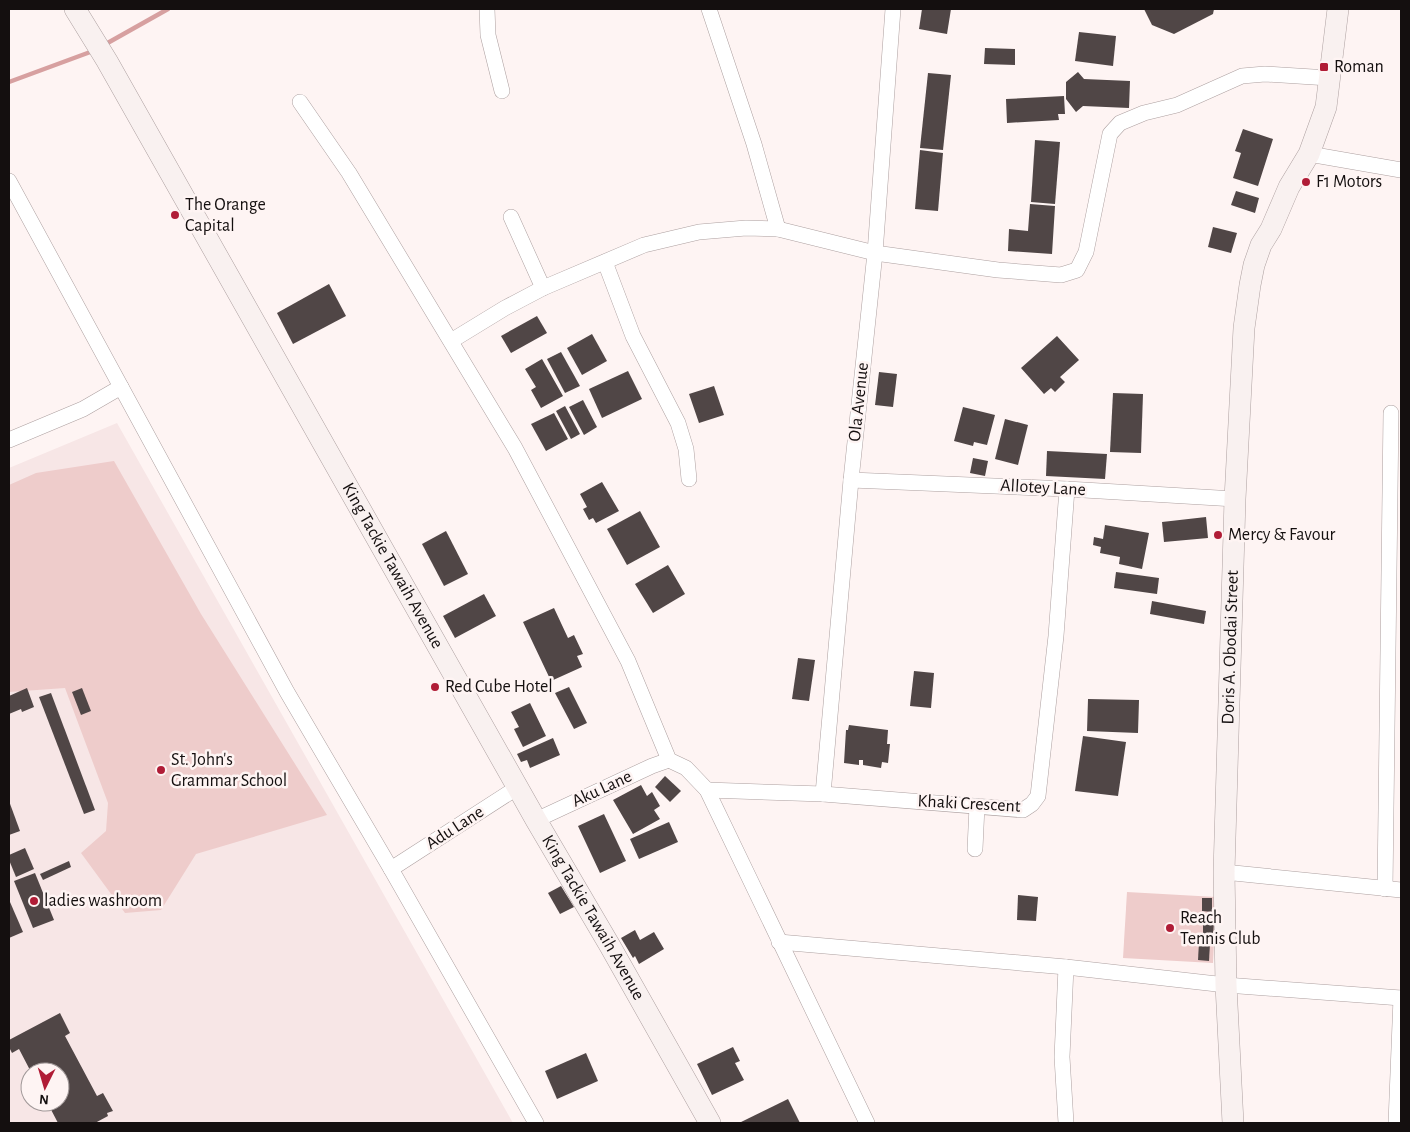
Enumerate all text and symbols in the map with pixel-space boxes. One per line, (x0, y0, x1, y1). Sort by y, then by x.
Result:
place label: Roman (1334, 58, 1384, 76)
marker: Roman (1318, 61, 1330, 73)
place label: F1 Motors (1316, 173, 1382, 191)
marker: F1 Motors (1300, 176, 1312, 188)
place label: The Orange Capital (185, 196, 266, 235)
marker: The Orange Capital (169, 209, 181, 221)
street label: Ola Avenue (846, 361, 872, 443)
street label: Allotey Lane (1000, 477, 1086, 499)
street label: King Tackie Tawaih Avenue (338, 480, 446, 652)
place label: Mercy & Favour (1228, 526, 1336, 544)
marker: Mercy & Favour (1212, 529, 1224, 541)
street label: Doris A. Obodai Street (1219, 569, 1242, 725)
place label: Red Cube Hotel (445, 678, 553, 696)
marker: Red Cube Hotel (429, 681, 441, 693)
place label: St. John's Grammar School (171, 751, 287, 790)
marker: St. John's Grammar School (155, 764, 167, 776)
street label: Aku Lane (569, 767, 635, 811)
street label: Khaki Crescent (917, 792, 1021, 816)
street label: Adu Lane (423, 803, 487, 853)
street label: King Tackie Tawaih Avenue (538, 832, 648, 1003)
place label: ladies washroom (44, 892, 162, 910)
marker: ladies washroom (28, 895, 40, 907)
place label: Reach Tennis Club (1180, 909, 1261, 948)
marker: Reach Tennis Club (1164, 922, 1176, 934)
north arrow (20, 1062, 70, 1112)
text: N (38, 1092, 49, 1106)

